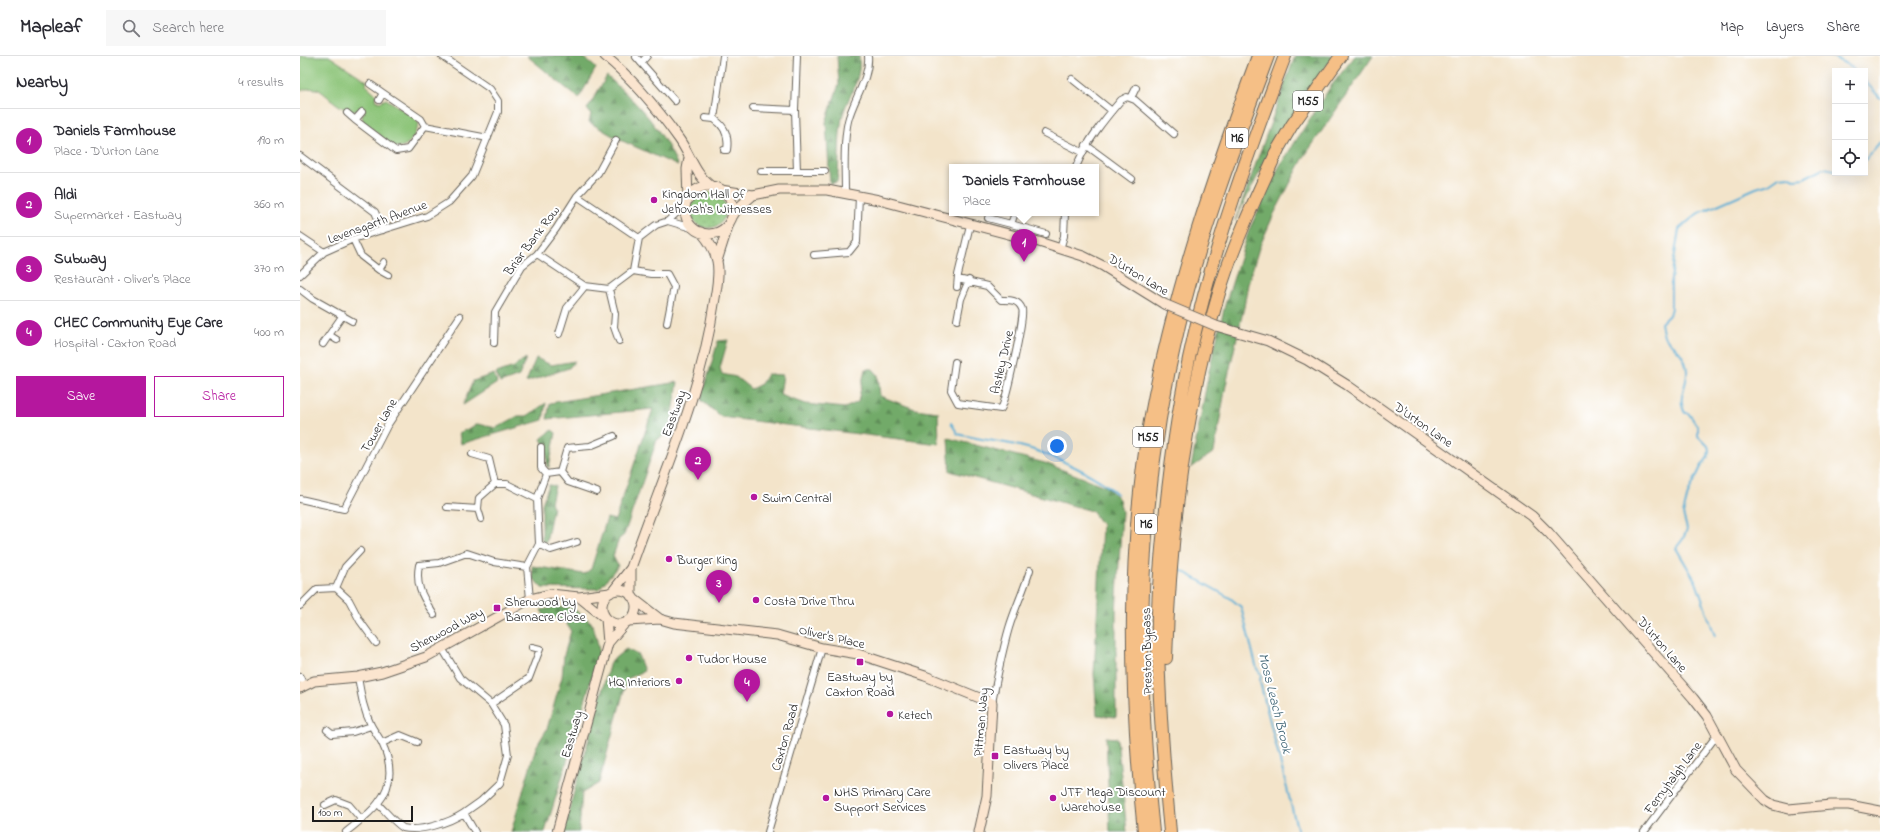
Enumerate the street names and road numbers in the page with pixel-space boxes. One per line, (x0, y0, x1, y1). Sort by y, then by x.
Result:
road number: M55 (1293, 91, 1323, 111)
road number: M6 (1226, 128, 1248, 148)
street label: Levensgarth Avenue (325, 196, 430, 250)
street label: Briar Bank Row (499, 202, 565, 281)
street label: D'Urton Lane (1103, 249, 1172, 301)
street label: Astley Drive (986, 329, 1020, 396)
street label: Eastway (657, 387, 693, 440)
street label: Tower Lane (356, 395, 402, 456)
street label: D'Urton Lane (1389, 397, 1457, 453)
road number: M55 (1133, 427, 1163, 447)
road number: M6 (1135, 514, 1157, 534)
street label: Sherwood Way (406, 603, 487, 659)
street label: Preston Bypass (1137, 607, 1159, 695)
street label: D'Urton Lane (1632, 612, 1691, 677)
street label: Oliver's Place (797, 621, 867, 654)
street label: Pittman Way (969, 687, 995, 757)
street label: Caxton Road (767, 701, 804, 773)
street label: Eastway (557, 708, 589, 761)
street label: Fernyhalgh Lane (1639, 738, 1708, 819)

